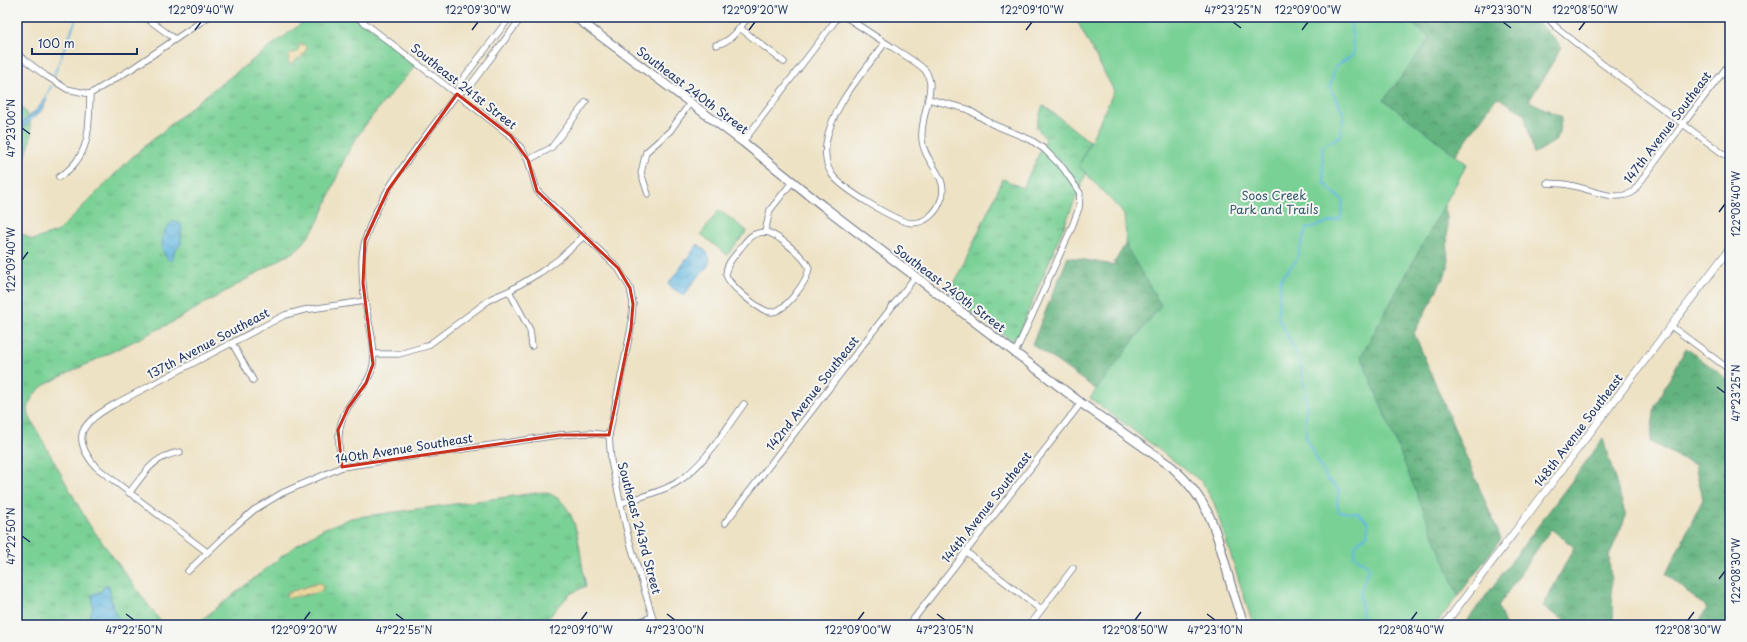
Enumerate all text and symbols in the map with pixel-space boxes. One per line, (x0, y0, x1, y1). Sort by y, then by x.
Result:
text: 122°09'40"W (168, 2, 235, 17)
text: 122°09'30"W (445, 2, 512, 17)
text: 122°09'20"W (722, 2, 789, 17)
text: 122°09'10"W (1000, 2, 1065, 17)
text: 47°23'25"N (1204, 2, 1262, 17)
text: 122°09'00"W (1275, 2, 1342, 17)
text: 47°23'30"N (1474, 2, 1532, 17)
text: 122°08'50"W (1552, 2, 1619, 17)
scale bar (32, 30, 137, 56)
text: 100 m (38, 34, 75, 52)
street label: Southeast 241st Street (407, 39, 521, 133)
street label: Southeast 240th Street (633, 42, 753, 138)
street label: 147th Avenue Southeast (1619, 67, 1715, 187)
text: 47°23'00"N (3, 99, 18, 157)
text: 122°08'40"W (1728, 170, 1743, 237)
park label: Soos Creek Park and Trails (1230, 186, 1319, 218)
text: 122°09'40"W (3, 226, 18, 293)
street label: Southeast 240th Street (890, 240, 1010, 336)
street label: 137th Avenue Southeast (144, 303, 272, 383)
street label: 142nd Avenue Southeast (761, 332, 863, 454)
text: 47°23'25"N (1728, 364, 1743, 422)
street label: 148th Avenue Southeast (1529, 369, 1627, 490)
street label: 140th Avenue Southeast (334, 428, 474, 468)
street label: 144th Avenue Southeast (937, 447, 1035, 567)
street label: Southeast 243rd Street (614, 460, 666, 596)
text: 47°22'50"N (3, 507, 18, 565)
text: 122°08'30"W (1728, 537, 1743, 604)
text: 47°22'50"N (105, 622, 163, 637)
text: 122°09'20"W (271, 622, 338, 637)
text: 47°22'55"N (376, 622, 432, 637)
text: 122°09'10"W (549, 622, 614, 637)
text: 47°23'00"N (646, 622, 704, 637)
text: 122°09'00"W (825, 622, 892, 637)
text: 47°23'05"N (916, 622, 974, 637)
text: 122°08'50"W (1102, 622, 1169, 637)
text: 47°23'10"N (1187, 622, 1243, 637)
text: 122°08'40"W (1378, 622, 1445, 637)
text: 122°08'30"W (1655, 622, 1722, 637)

